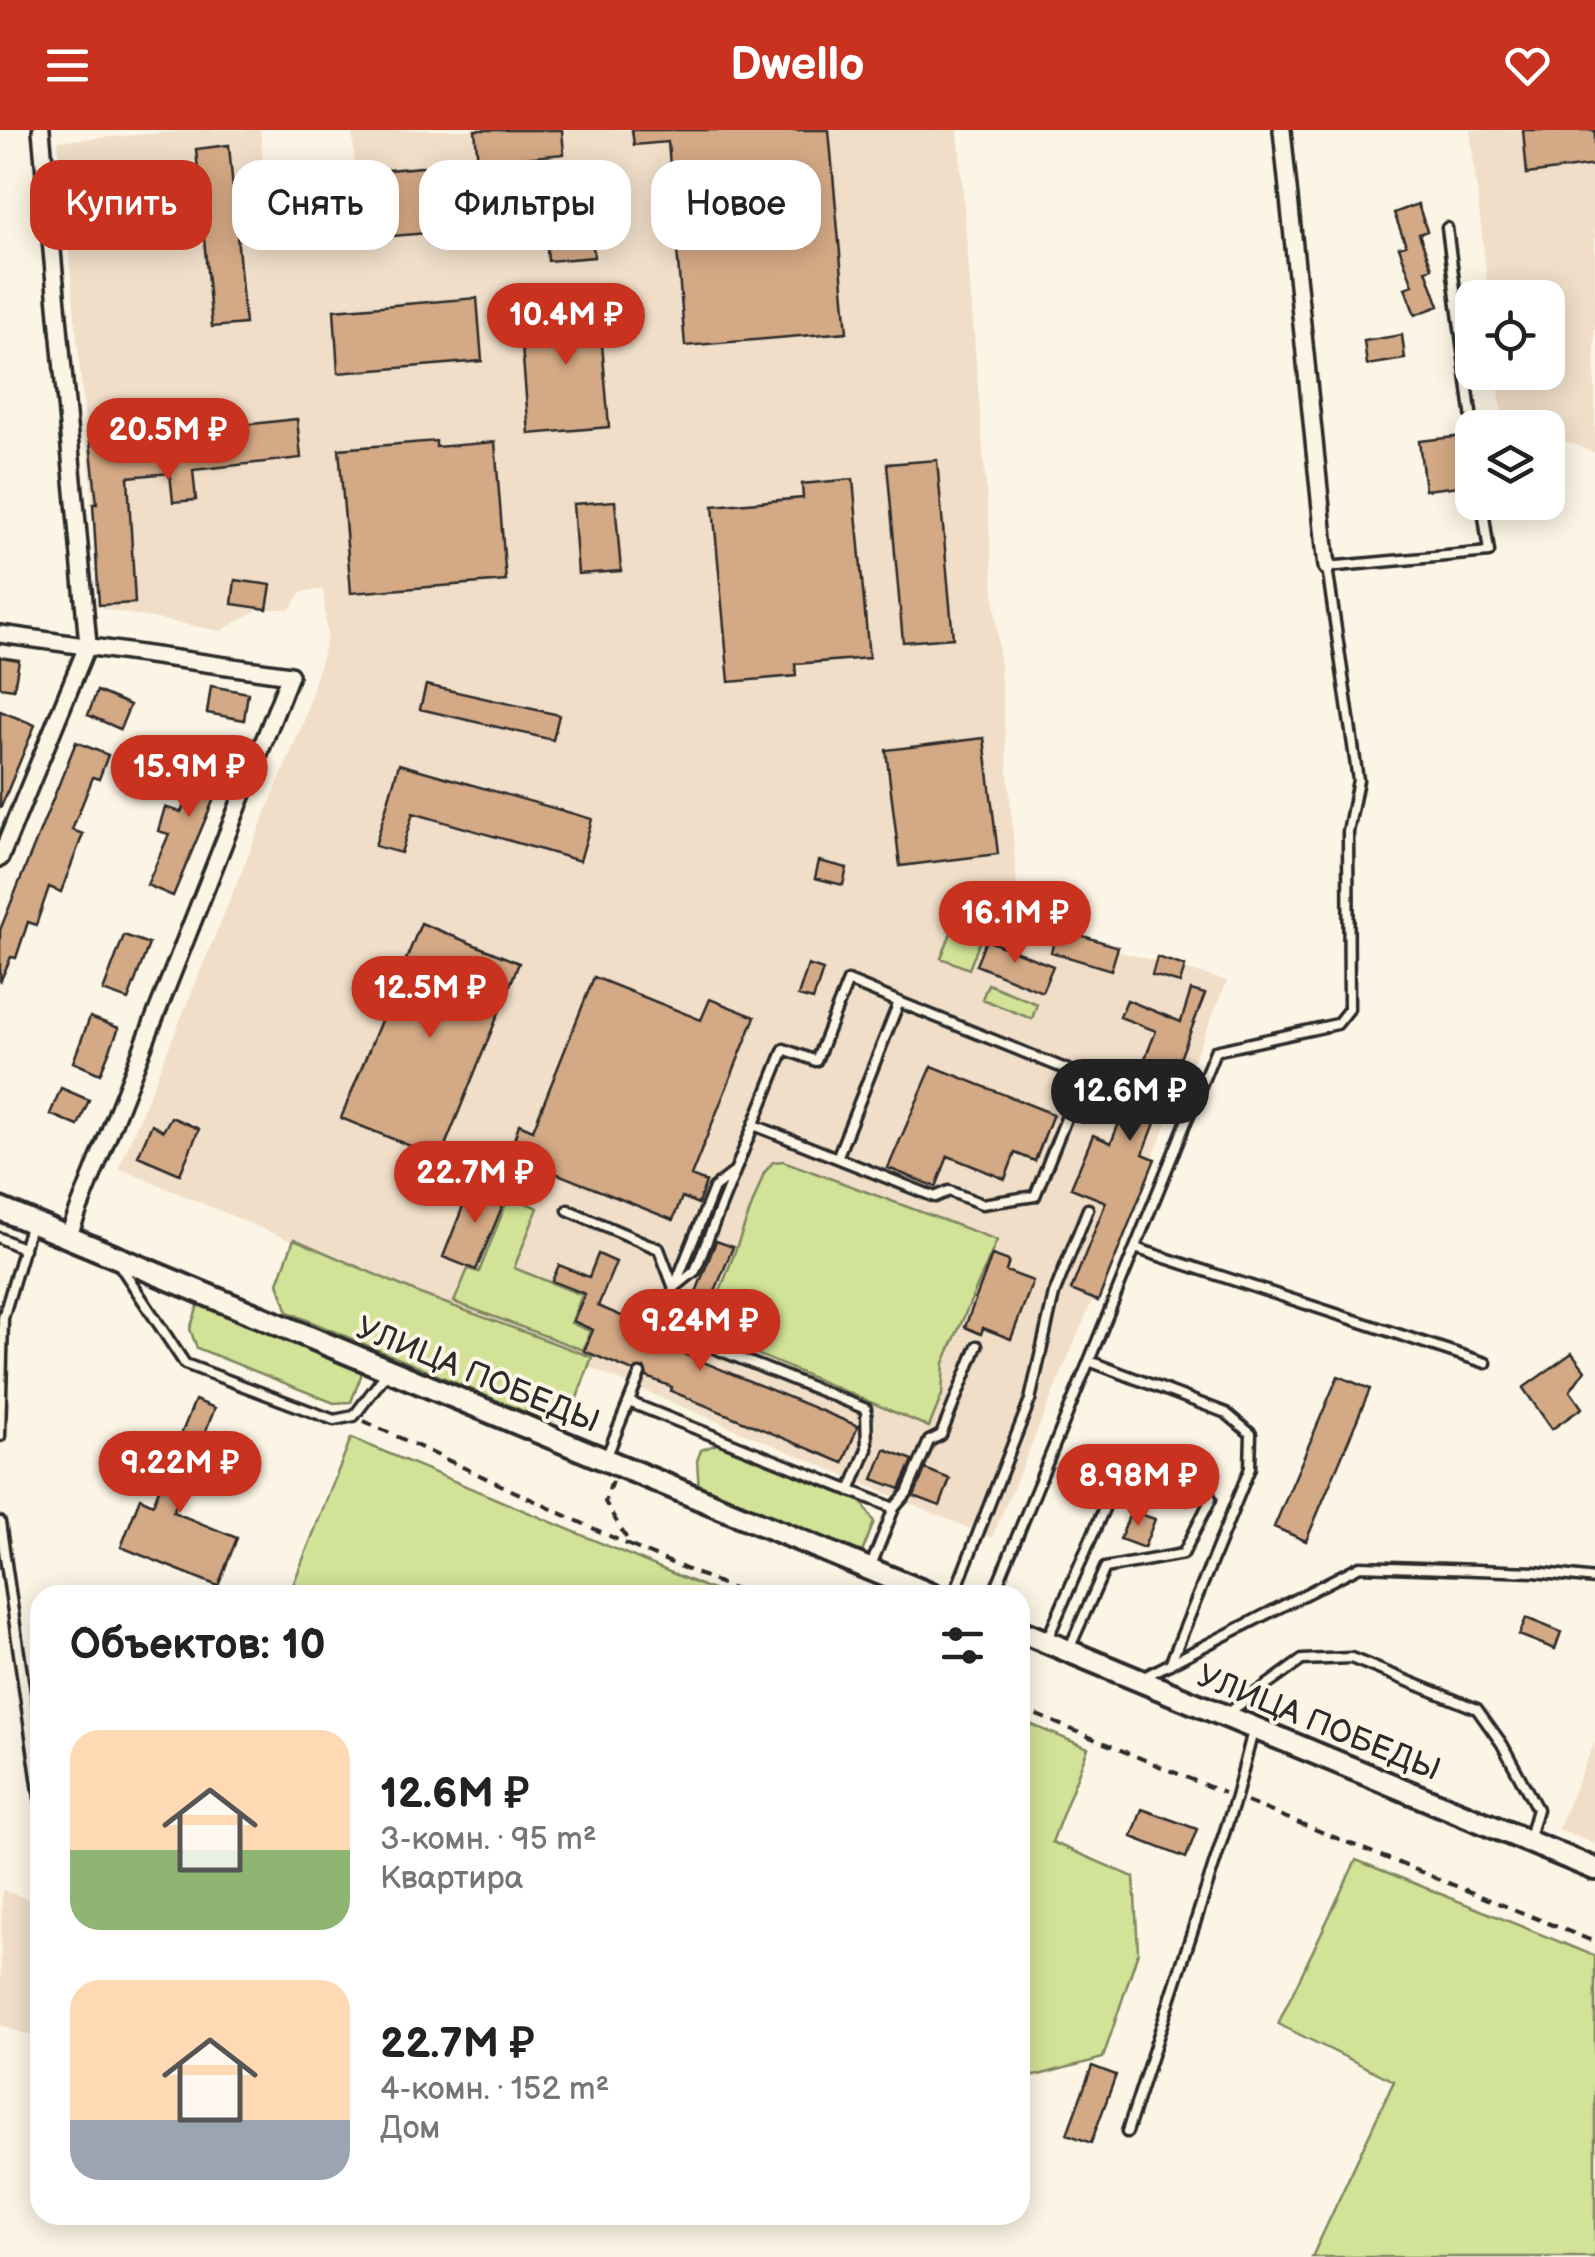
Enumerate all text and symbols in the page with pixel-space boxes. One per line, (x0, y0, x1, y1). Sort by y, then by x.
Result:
icon: menu (40, 38, 95, 93)
text: Dwello (730, 38, 865, 93)
icon: heart (1500, 38, 1555, 93)
chip: Купить (30, 160, 212, 250)
chip: Снять (232, 160, 399, 250)
chip: Фильтры (419, 160, 631, 250)
chip: Новое (651, 160, 821, 250)
map controls (1455, 280, 1565, 520)
button: locate (1455, 280, 1565, 390)
pin: 10.4M ₽ (474, 283, 658, 368)
text: 10.4M ₽ (509, 296, 623, 335)
pin: 20.5M ₽ (76, 398, 260, 483)
button: layers (1455, 410, 1565, 520)
text: 20.5M ₽ (109, 411, 227, 450)
pin: 15.9M ₽ (97, 735, 281, 820)
text: 15.9M ₽ (133, 748, 245, 787)
pin: 16.1M ₽ (923, 881, 1107, 966)
text: 16.1M ₽ (961, 894, 1069, 933)
pin: 12.5M ₽ (338, 956, 522, 1041)
text: 12.5M ₽ (374, 969, 487, 1008)
pin: 12.6M ₽ (1038, 1059, 1222, 1144)
text: 12.6M ₽ (1073, 1072, 1187, 1111)
pin: 22.7M ₽ (383, 1141, 567, 1226)
text: 22.7M ₽ (416, 1154, 534, 1193)
pin: 9.24M ₽ (608, 1289, 792, 1374)
text: 9.24M ₽ (641, 1302, 759, 1341)
street label: УЛИЦА ПОБЕДЫ (350, 1309, 605, 1442)
pin: 9.22M ₽ (88, 1431, 272, 1516)
text: 9.22M ₽ (121, 1444, 239, 1483)
pin: 8.98M ₽ (1046, 1444, 1230, 1529)
text: 8.98M ₽ (1078, 1457, 1198, 1496)
icon: filters (935, 1618, 990, 1673)
text: Объектов: 10 (70, 1620, 326, 1671)
street label: УЛИЦА ПОБЕДЫ (1191, 1657, 1446, 1790)
text: 12.6M ₽ (380, 1769, 530, 1820)
icon: home (150, 1770, 270, 1890)
text: 3-комн. · 95 m² (380, 1820, 597, 1859)
text: Квартира (380, 1859, 523, 1898)
text: 22.7M ₽ (380, 2019, 535, 2070)
icon: home (150, 2020, 270, 2140)
text: 4-комн. · 152 m² (380, 2070, 609, 2109)
text: Дом (380, 2109, 440, 2148)

